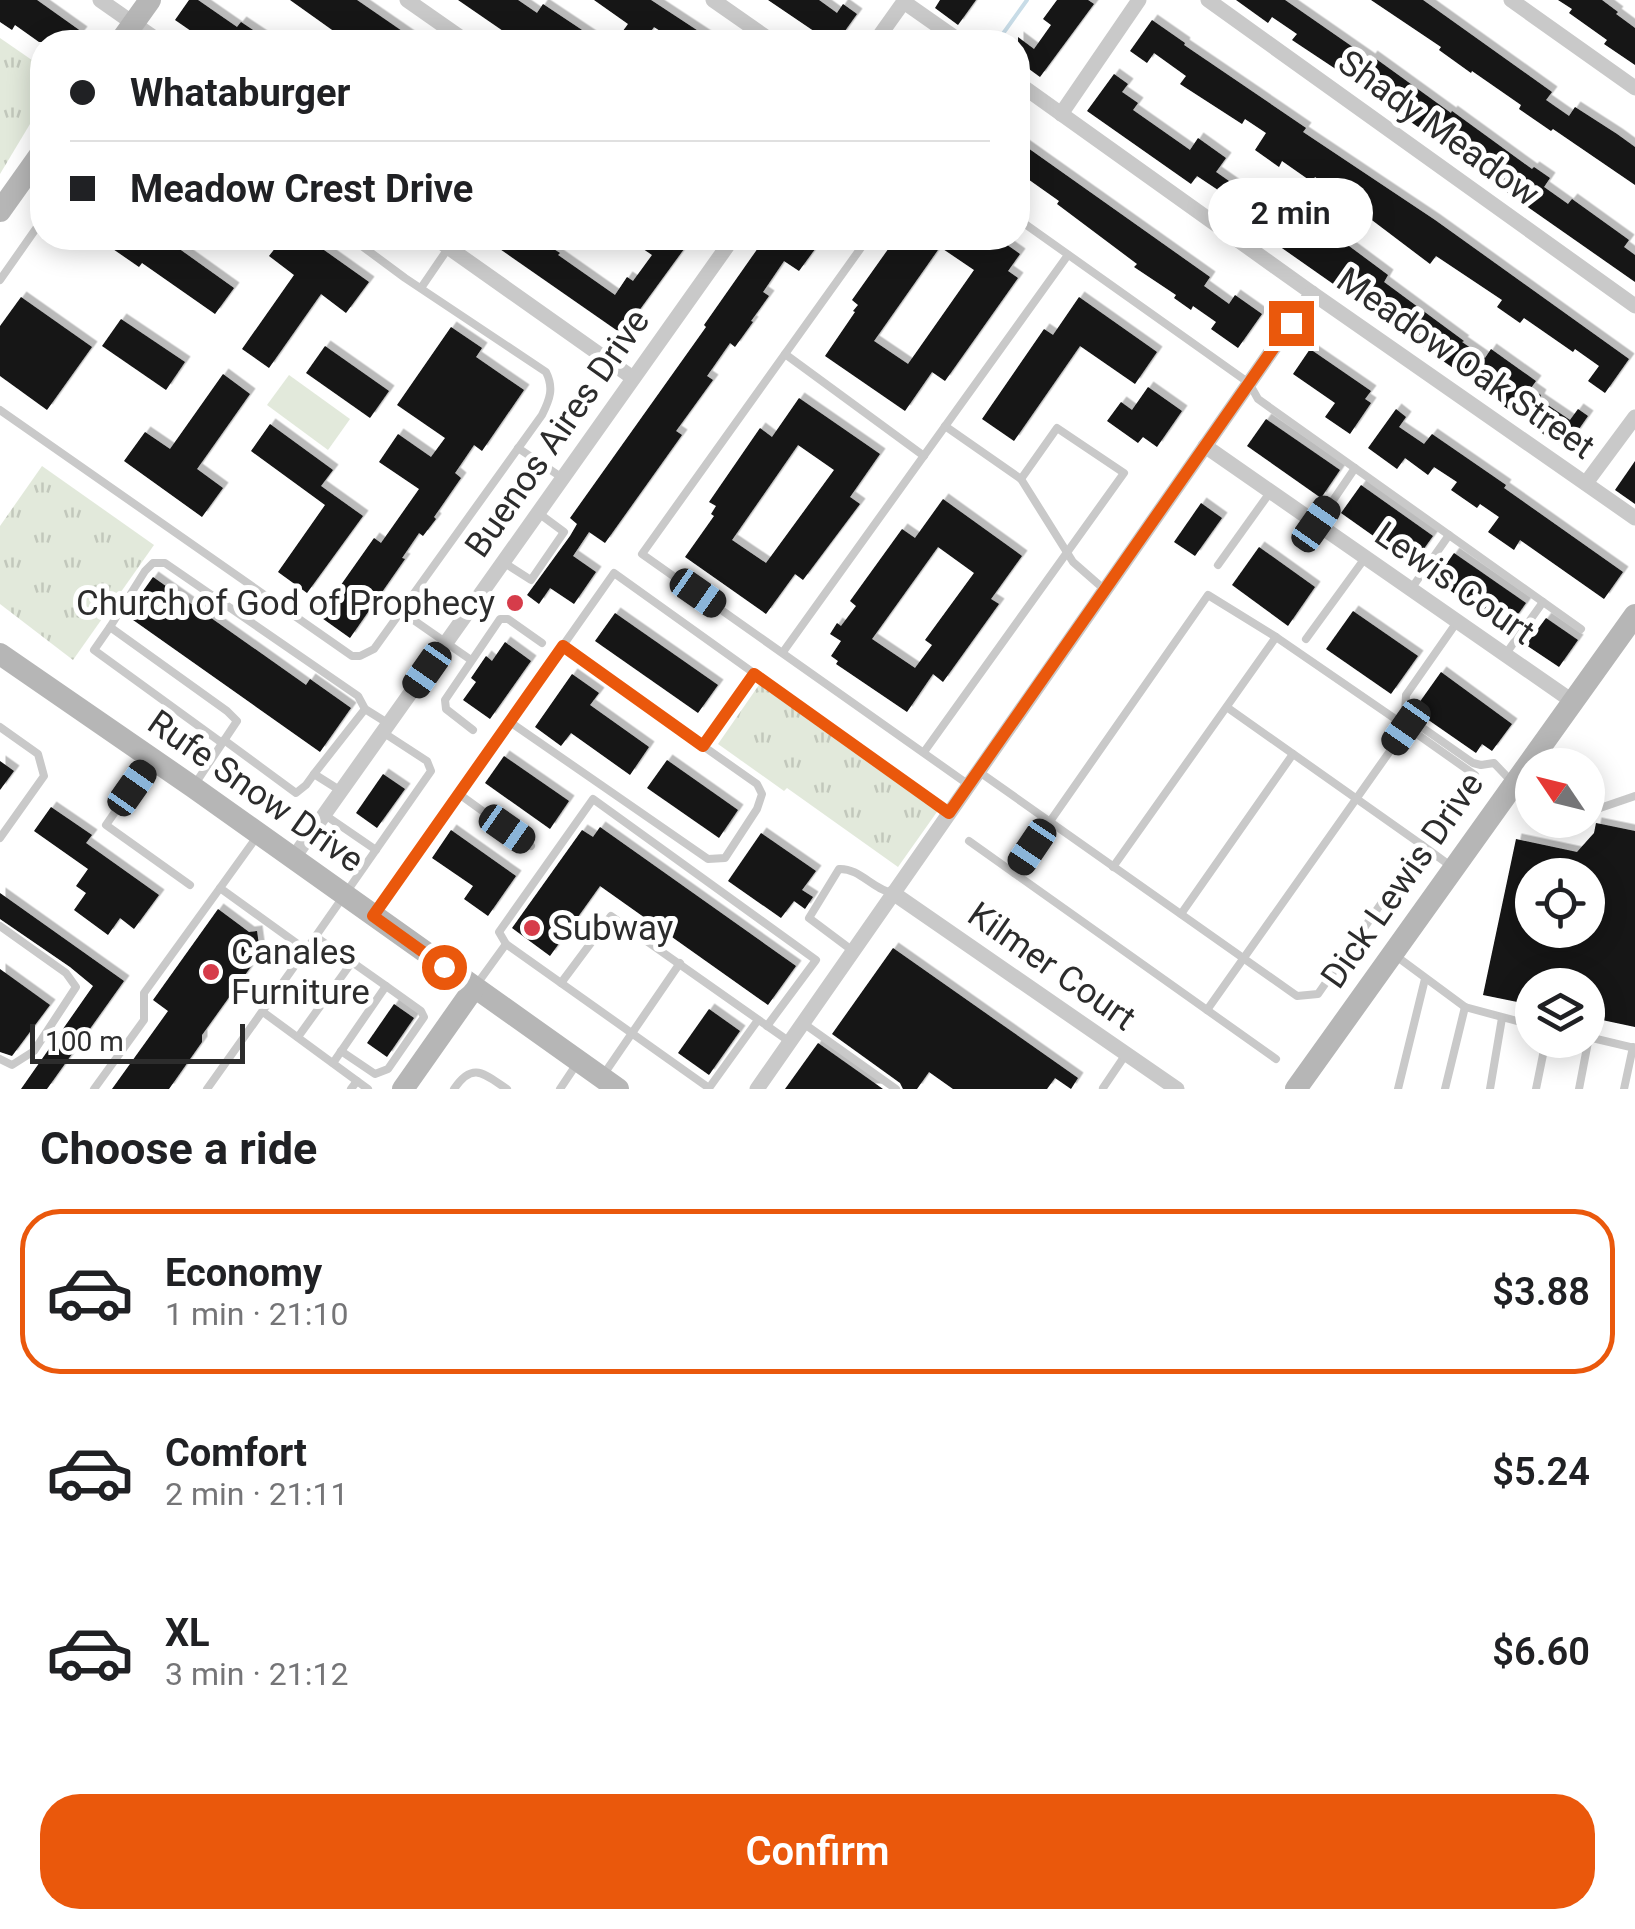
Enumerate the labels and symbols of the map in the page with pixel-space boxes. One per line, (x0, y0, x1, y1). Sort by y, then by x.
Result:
street label: Shady Meadow (1330, 42, 1547, 215)
callout: 2 min (1208, 178, 1374, 248)
street label: Meadow Oak Street (1329, 259, 1602, 468)
route end (1269, 301, 1314, 346)
street label: Buenos Aires Drive (457, 302, 658, 565)
car (1287, 491, 1345, 557)
street label: Lewis Court (1367, 514, 1542, 653)
car (665, 564, 731, 622)
place label: Church of God of Prophecy (76, 583, 495, 624)
marker: Church of God of Prophecy (504, 592, 526, 614)
car (398, 637, 456, 703)
car (1377, 694, 1435, 760)
street label: Rufe Snow Drive (140, 702, 371, 881)
north arrow (1515, 748, 1605, 838)
car (103, 755, 161, 821)
street label: Dick Lewis Drive (1313, 765, 1492, 996)
car (474, 800, 540, 858)
car (1003, 814, 1061, 880)
street label: Kilmer Court (960, 894, 1143, 1039)
place label: Subway (552, 908, 674, 949)
marker: Subway (521, 917, 543, 939)
place label: Canales Furniture (231, 932, 370, 1013)
route start (422, 945, 467, 990)
marker: Canales Furniture (200, 961, 222, 983)
scale bar (30, 1019, 245, 1064)

